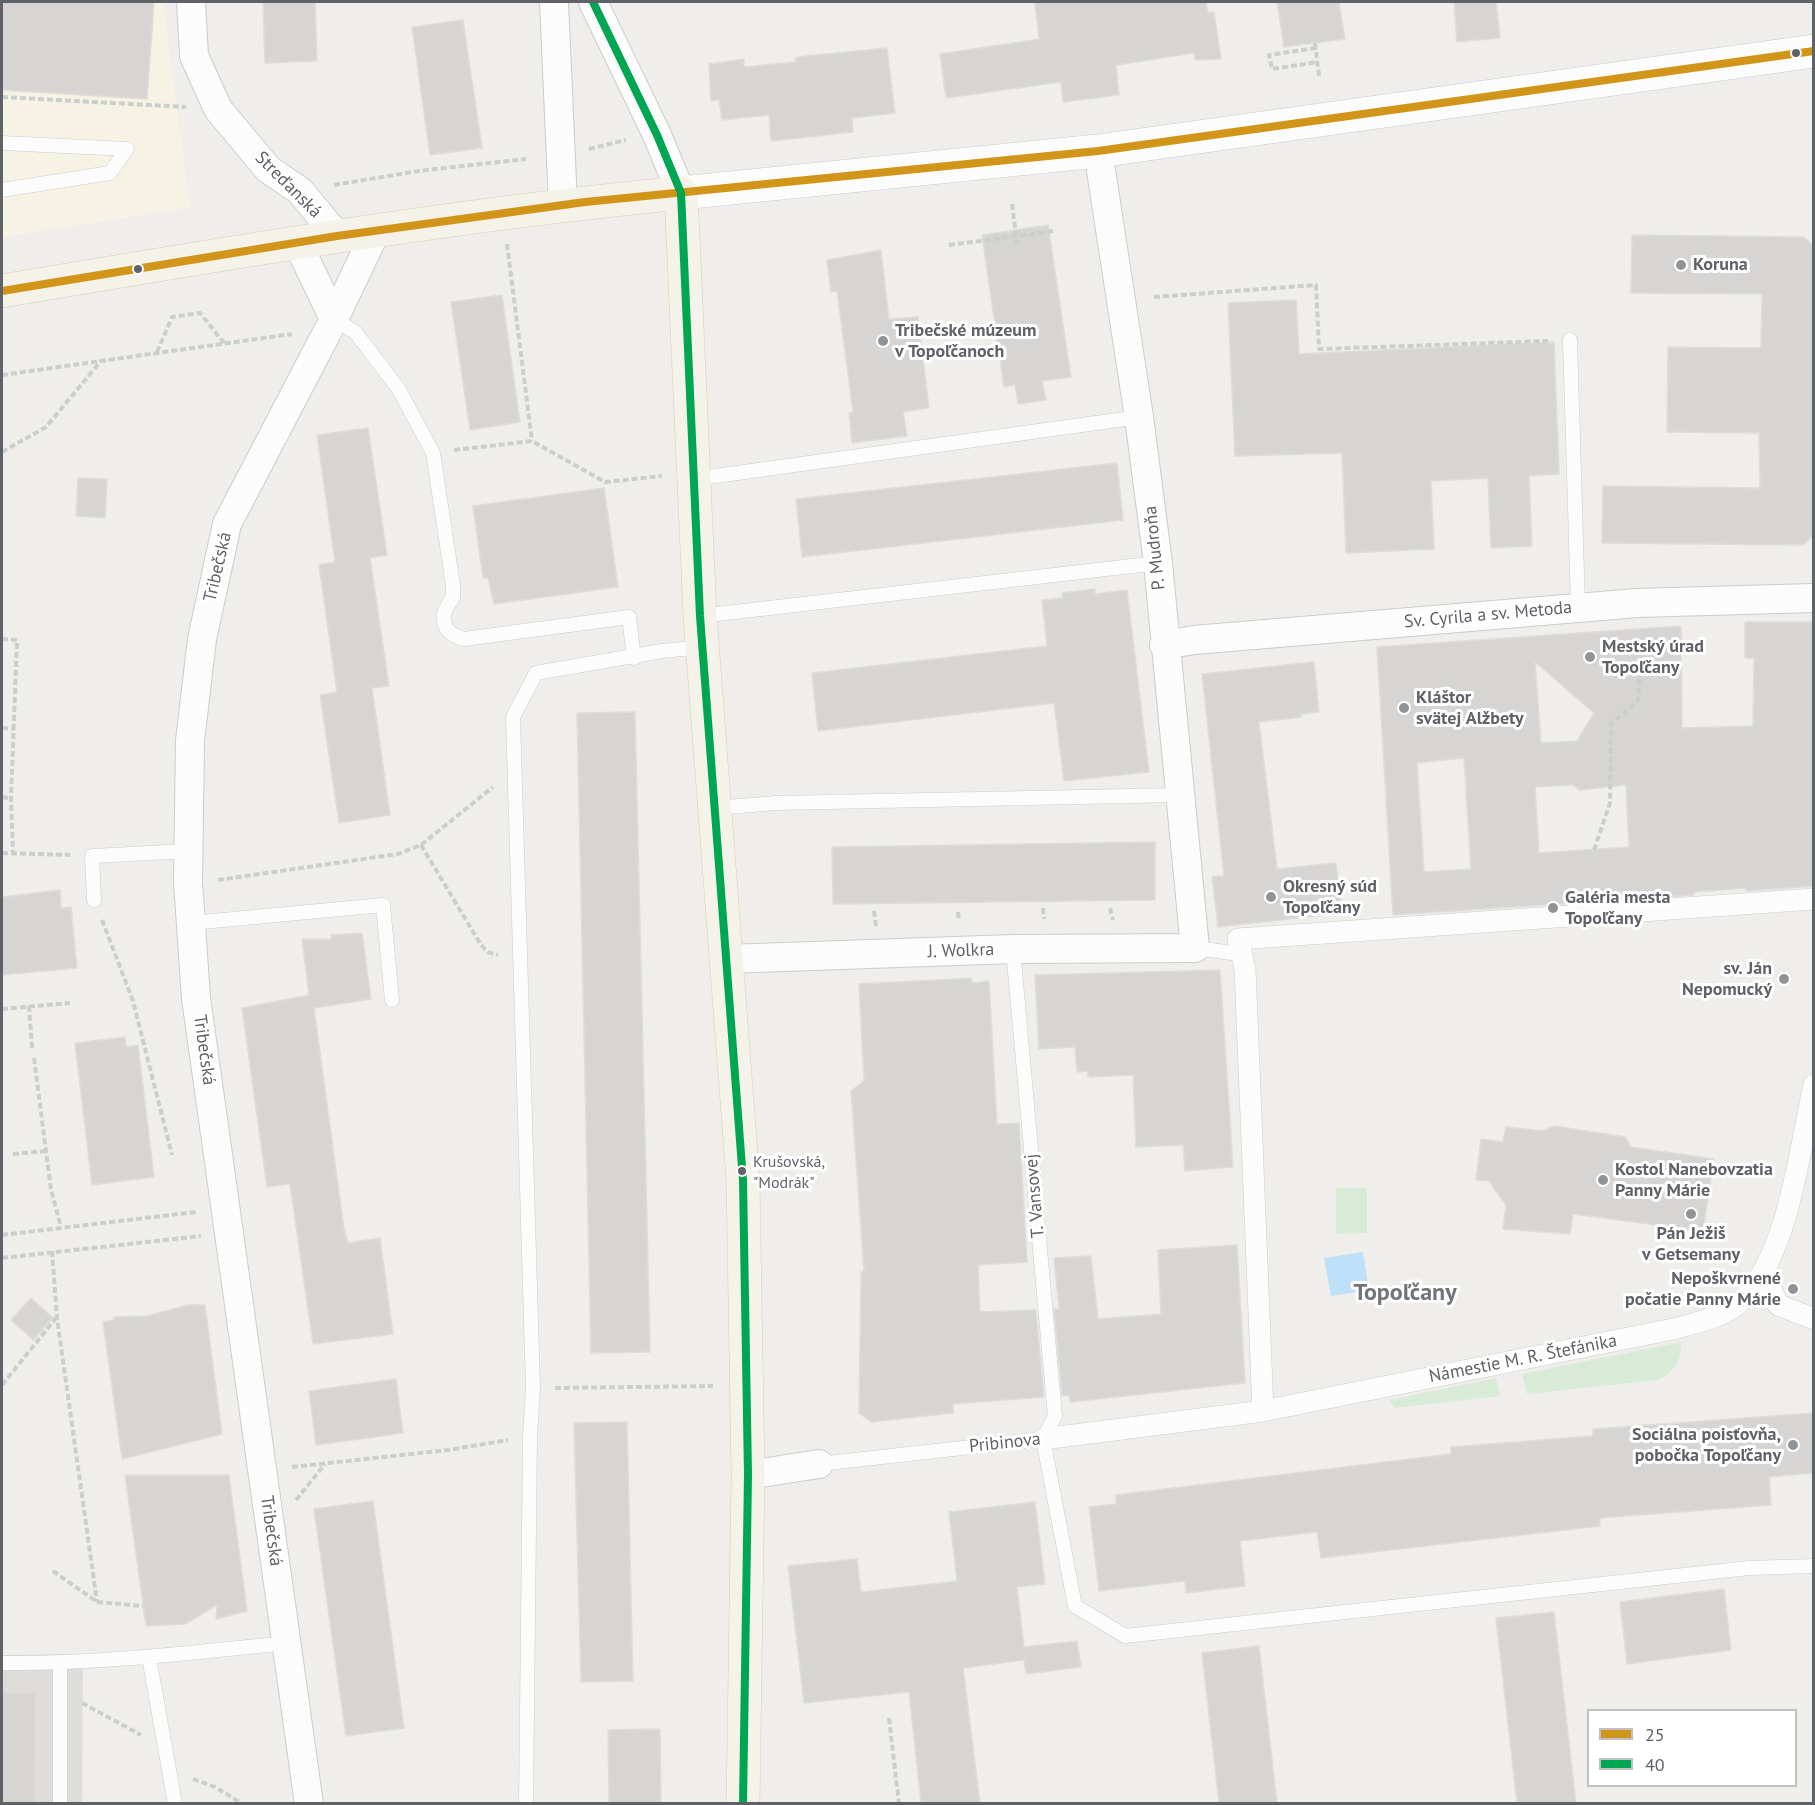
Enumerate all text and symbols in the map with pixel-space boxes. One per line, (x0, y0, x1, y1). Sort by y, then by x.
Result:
unlabelled marker (1790, 47, 1802, 59)
street label: Streďanská (250, 147, 326, 223)
place label: Koruna (1693, 254, 1748, 276)
marker: Koruna (1674, 258, 1688, 272)
unlabelled marker (132, 263, 144, 275)
place label: Tribečské múzeum v Topoľčanoch (895, 320, 1036, 362)
marker: Tribečské múzeum v Topoľčanoch (876, 334, 890, 348)
street label: P. Mudroňa (1140, 505, 1170, 591)
street label: Tribečská (199, 530, 237, 604)
street label: Sv. Cyrila a sv. Metoda (1403, 597, 1573, 633)
place label: Mestský úrad Topoľčany (1602, 636, 1704, 678)
marker: Mestský úrad Topoľčany (1583, 650, 1597, 664)
place label: Kláštor svätej Alžbety (1416, 687, 1524, 730)
marker: Kláštor svätej Alžbety (1397, 701, 1411, 715)
place label: Okresný súd Topoľčany (1283, 876, 1377, 918)
place label: Galéria mesta Topoľčany (1565, 887, 1670, 930)
marker: Okresný súd Topoľčany (1264, 890, 1278, 904)
marker: Galéria mesta Topoľčany (1546, 901, 1560, 915)
street label: J. Wolkra (927, 939, 995, 963)
place label: sv. Ján Nepomucký (1682, 958, 1772, 1000)
marker: sv. Ján Nepomucký (1777, 972, 1791, 986)
street label: Tribečská (188, 1013, 220, 1087)
place label: Krušovská, "Modrák" (753, 1152, 825, 1190)
street label: T. Vansovej (1021, 1153, 1049, 1239)
place label: Kostol Nanebovzatia Panny Márie (1615, 1159, 1773, 1202)
marker: Krušovská, "Modrák" (736, 1165, 748, 1177)
marker: Kostol Nanebovzatia Panny Márie (1596, 1173, 1610, 1187)
marker: Pán Ježiš v Getsemany (1684, 1207, 1698, 1221)
place label: Pán Ježiš v Getsemany (1642, 1223, 1740, 1266)
place label: Nepoškvrnené počatie Panny Márie (1625, 1268, 1781, 1310)
district label: Topoľčany (1353, 1279, 1457, 1307)
marker: Nepoškvrnené počatie Panny Márie (1786, 1282, 1800, 1296)
street label: Námestie M. R. Štefánika (1427, 1330, 1619, 1388)
place label: Sociálna poisťovňa, pobočka Topoľčany (1632, 1424, 1781, 1466)
street label: Pribinova (968, 1429, 1042, 1457)
marker: Sociálna poisťovňa, pobočka Topoľčany (1786, 1438, 1800, 1452)
street label: Tribečská (255, 1494, 287, 1568)
legend (1587, 1709, 1797, 1787)
text: 25 (1645, 1723, 1665, 1746)
text: 40 (1645, 1753, 1665, 1776)

